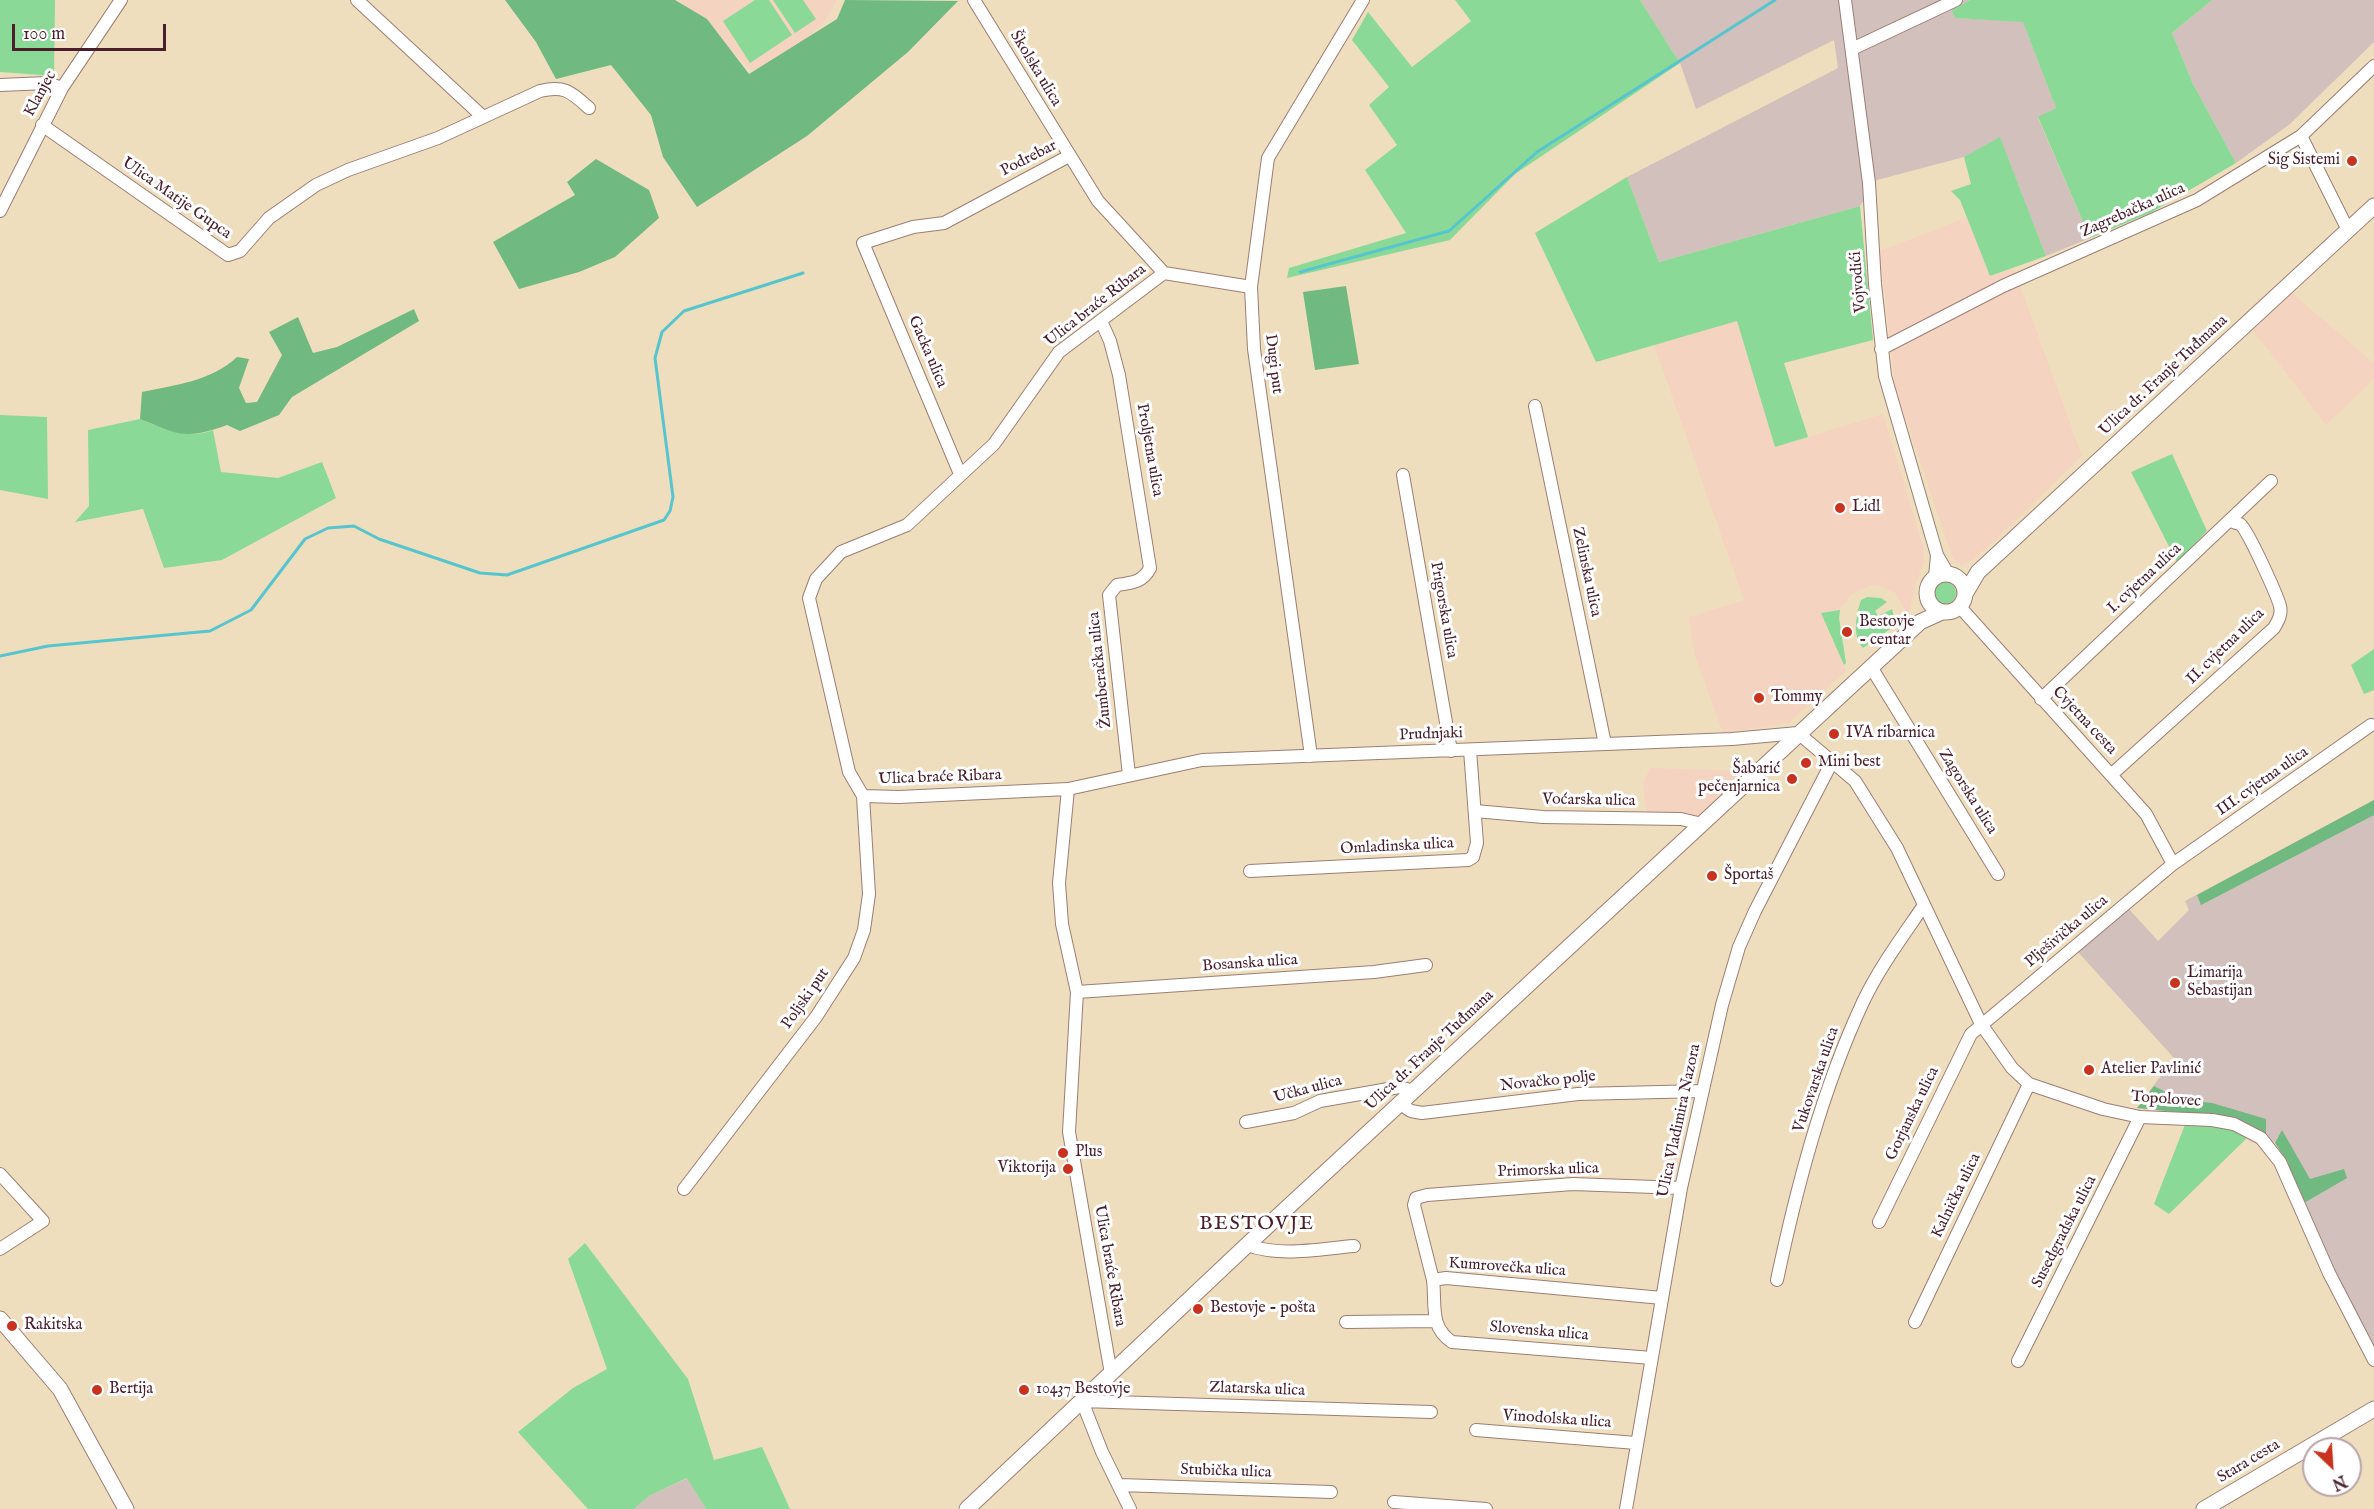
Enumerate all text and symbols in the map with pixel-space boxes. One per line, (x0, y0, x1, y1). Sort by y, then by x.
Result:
scale bar (15, 12, 170, 50)
text: 100 m (23, 23, 65, 46)
street label: Školska ulica (1005, 28, 1065, 110)
street label: Klanjec (21, 68, 61, 120)
street label: Podrebar (998, 137, 1060, 181)
place label: Sig Sistemi (2268, 151, 2340, 171)
street label: Ulica Matije Gupca (118, 154, 234, 244)
marker: Sig Sistemi (2345, 154, 2359, 168)
street label: Zagrebačka ulica (2078, 179, 2188, 243)
street label: Vojvodići (1847, 251, 1871, 313)
street label: Ulica braće Ribara (1042, 261, 1150, 351)
street label: Ulica dr. Franje Tuđmana (2096, 312, 2232, 440)
street label: Gacka ulica (903, 313, 951, 391)
street label: Dugi put (1260, 333, 1286, 395)
street label: Proljetna ulica (1131, 402, 1167, 498)
place label: Lidl (1852, 498, 1880, 518)
marker: Lidl (1833, 501, 1847, 515)
street label: Zelinska ulica (1567, 525, 1605, 619)
street label: I. cvjetna ulica (2104, 540, 2186, 618)
street label: Prigorska ulica (1425, 560, 1461, 660)
street label: II. cvjetna ulica (2183, 605, 2269, 689)
street label: Žumberačka ulica (1085, 611, 1117, 729)
place label: Bestovje - centar (1859, 613, 1915, 651)
marker: Bestovje - centar (1840, 625, 1854, 639)
street label: Cvjetna cesta (2048, 683, 2120, 759)
place label: Tommy (1771, 688, 1822, 708)
marker: Tommy (1752, 691, 1766, 705)
street label: Prudnjaki (1399, 724, 1463, 746)
place label: IVA ribarnica (1846, 724, 1935, 744)
marker: IVA ribarnica (1827, 727, 1841, 741)
street label: III. cvjetna ulica (2213, 743, 2313, 821)
street label: Zagorska ulica (1933, 746, 2001, 838)
place label: Mini best (1818, 753, 1881, 773)
marker: Mini best (1799, 756, 1813, 770)
place label: Šabarić pečenjarnica (1698, 760, 1780, 798)
street label: Ulica braće Ribara (878, 766, 1002, 790)
marker: Šabarić pečenjarnica (1785, 772, 1799, 786)
street label: Voćarska ulica (1542, 791, 1636, 811)
street label: Omladinska ulica (1340, 834, 1454, 860)
place label: Športaš (1724, 866, 1773, 886)
marker: Športaš (1705, 869, 1719, 883)
street label: Plješivička ulica (2022, 892, 2112, 972)
street label: Bosanska ulica (1202, 951, 1298, 977)
place label: Limarija Sebastijan (2187, 964, 2253, 1002)
street label: Poljski put (778, 965, 834, 1033)
marker: Limarija Sebastijan (2168, 976, 2182, 990)
street label: Ulica dr. Franje Tuđmana (1362, 987, 1498, 1115)
street label: Vukovarska ulica (1790, 1025, 1844, 1135)
street label: Ulica Vladimira Nazora (1654, 1042, 1706, 1200)
place label: Atelier Pavlinić (2101, 1060, 2201, 1080)
marker: Atelier Pavlinić (2082, 1063, 2096, 1077)
street label: Gorjanska ulica (1882, 1064, 1944, 1164)
street label: Novačko polje (1499, 1067, 1597, 1097)
street label: Učka ulica (1272, 1072, 1344, 1108)
street label: Topolovec (2130, 1088, 2202, 1112)
place label: Plus (1075, 1143, 1102, 1163)
marker: Plus (1056, 1146, 1070, 1160)
street label: Kalnička ulica (1928, 1150, 1986, 1242)
place label: Viktorija (998, 1159, 1056, 1179)
street label: Primorska ulica (1497, 1160, 1599, 1182)
marker: Viktorija (1061, 1162, 1075, 1176)
street label: Susedgradska ulica (2028, 1173, 2102, 1291)
street label: Ulica braće Ribara (1089, 1204, 1129, 1328)
district label: BESTOVJE (1199, 1213, 1315, 1237)
street label: Kumrovečka ulica (1448, 1254, 1566, 1282)
place label: Bestovje - pošta (1210, 1299, 1315, 1319)
marker: Bestovje - pošta (1191, 1302, 1205, 1316)
place label: Rakitska (24, 1316, 82, 1336)
street label: Slovenska ulica (1489, 1318, 1589, 1346)
marker: Rakitska (5, 1319, 19, 1333)
street label: Zlatarska ulica (1209, 1379, 1305, 1401)
place label: Bertija (109, 1380, 153, 1400)
place label: 10437 Bestovje (1036, 1380, 1130, 1400)
marker: Bertija (90, 1383, 104, 1397)
marker: 10437 Bestovje (1017, 1383, 1031, 1397)
street label: Vinodolska ulica (1502, 1407, 1612, 1433)
street label: Stara cesta (2214, 1436, 2284, 1488)
north arrow (2302, 1437, 2362, 1497)
street label: Stubička ulica (1180, 1461, 1272, 1483)
text: N (2328, 1470, 2349, 1493)

